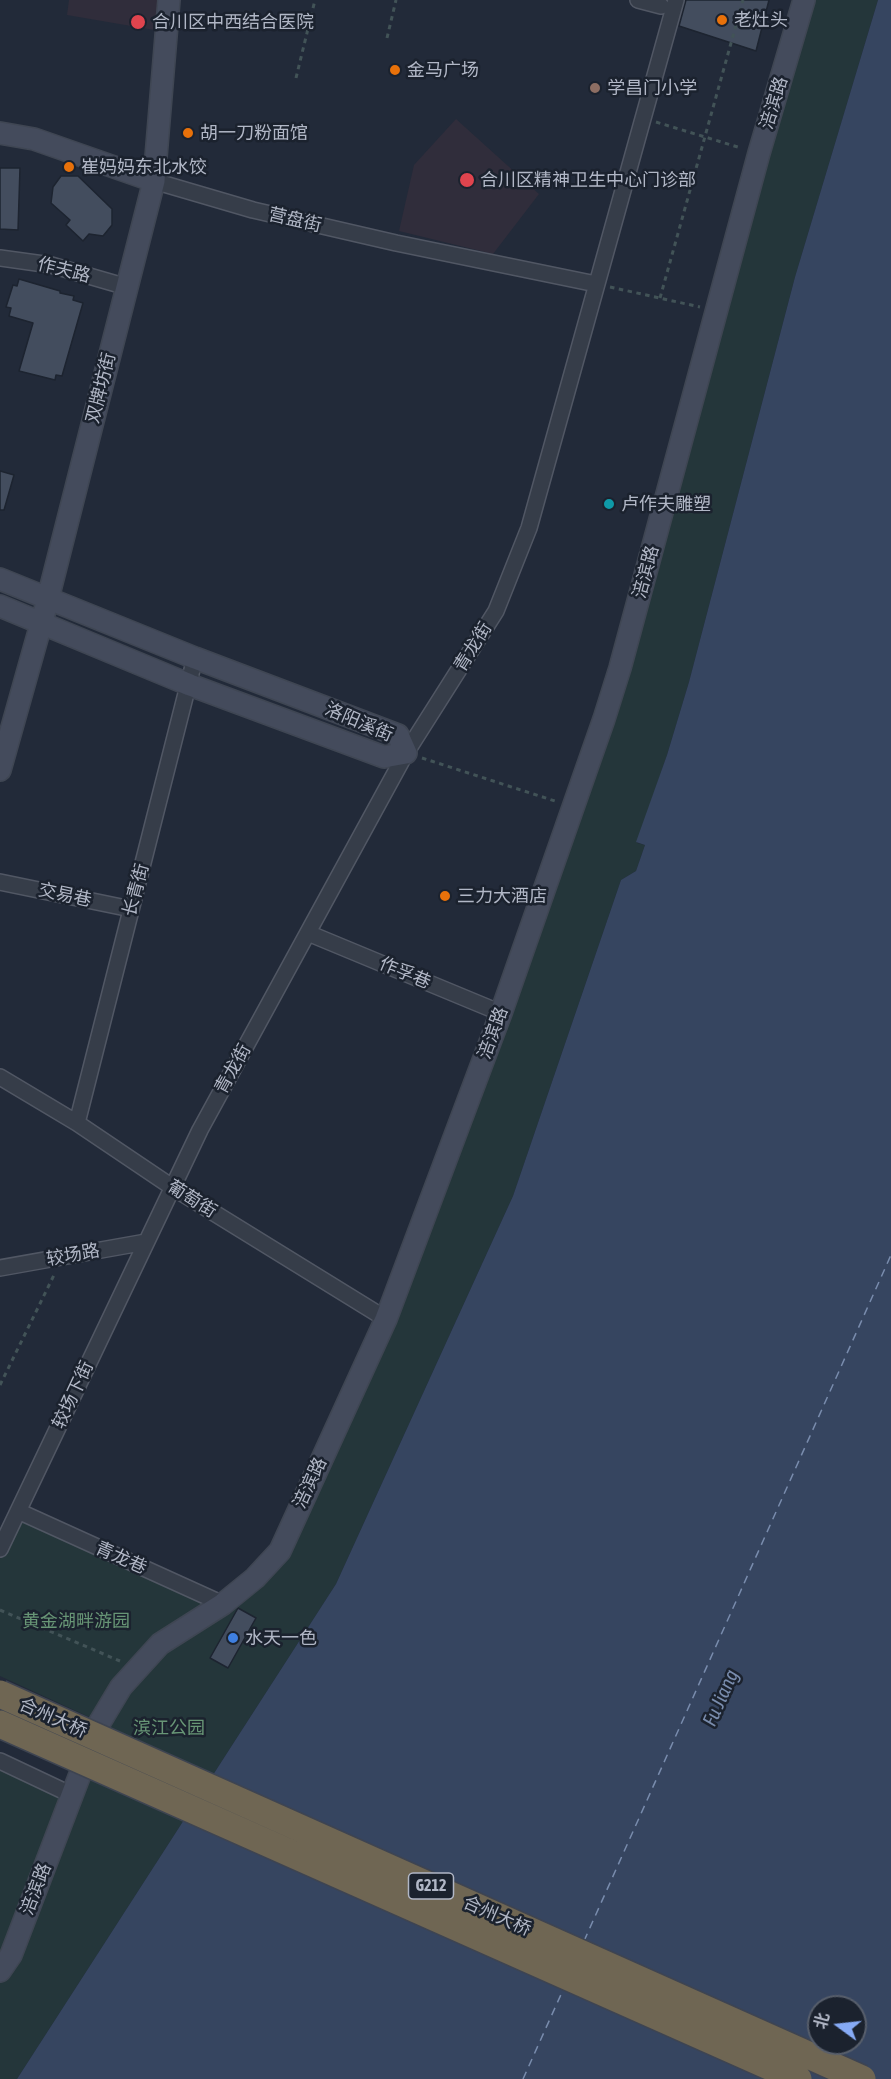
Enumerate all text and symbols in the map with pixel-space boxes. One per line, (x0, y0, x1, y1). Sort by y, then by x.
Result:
place label: 老灶头 (734, 9, 788, 31)
place label: 合川区中西结合医院 (152, 11, 314, 33)
marker: 合川区中西结合医院 (129, 13, 147, 31)
marker: 老灶头 (715, 13, 729, 27)
place label: 金马广场 (407, 59, 479, 81)
marker: 金马广场 (388, 63, 402, 77)
street label: 涪滨路 (756, 74, 792, 132)
place label: 学昌门小学 (607, 77, 697, 99)
marker: 学昌门小学 (588, 81, 602, 95)
place label: 胡一刀粉面馆 (200, 122, 308, 144)
marker: 胡一刀粉面馆 (181, 126, 195, 140)
place label: 崔妈妈东北水饺 (81, 156, 207, 178)
marker: 崔妈妈东北水饺 (62, 160, 76, 174)
place label: 合川区精神卫生中心门诊部 (480, 169, 696, 191)
marker: 合川区精神卫生中心门诊部 (458, 171, 476, 189)
street label: 营盘街 (266, 203, 324, 237)
street label: 作夫路 (35, 253, 93, 287)
street label: 双牌坊街 (82, 350, 120, 426)
place label: 卢作夫雕塑 (621, 493, 711, 515)
marker: 卢作夫雕塑 (602, 497, 616, 511)
street label: 涪滨路 (629, 543, 663, 601)
street label: 青龙街 (450, 618, 496, 676)
street label: 洛阳溪街 (322, 698, 396, 746)
street label: 长青街 (119, 861, 153, 919)
street label: 交易巷 (36, 879, 94, 911)
place label: 三力大酒店 (457, 885, 547, 907)
marker: 三力大酒店 (438, 889, 452, 903)
street label: 作孚巷 (376, 953, 434, 993)
street label: 涪滨路 (474, 1004, 512, 1062)
street label: 青龙街 (210, 1040, 256, 1098)
street label: 葡萄街 (163, 1176, 221, 1222)
street label: 较场路 (45, 1240, 101, 1270)
street label: 较场下街 (48, 1358, 98, 1432)
street label: 涪滨路 (289, 1454, 331, 1512)
street label: 青龙巷 (92, 1537, 150, 1579)
park label: 黄金湖畔游园 (22, 1610, 130, 1632)
place label: 水天一色 (245, 1627, 317, 1649)
marker: 水天一色 (226, 1631, 240, 1645)
water label: Fu Jiang (698, 1666, 744, 1730)
street label: 合州大桥 (16, 1693, 90, 1743)
park label: 滨江公园 (133, 1717, 205, 1739)
street label: 涪滨路 (16, 1860, 56, 1918)
road number: G212 (408, 1873, 454, 1899)
street label: 合州大桥 (460, 1891, 534, 1941)
north arrow (807, 1995, 867, 2055)
text: 北 (811, 2011, 832, 2031)

